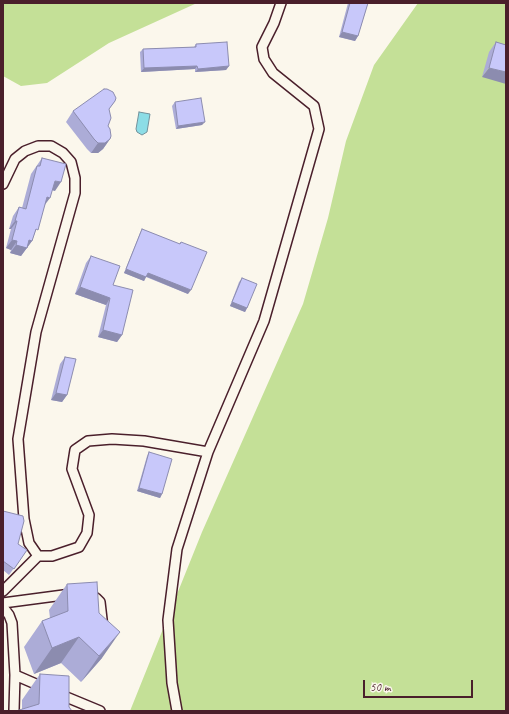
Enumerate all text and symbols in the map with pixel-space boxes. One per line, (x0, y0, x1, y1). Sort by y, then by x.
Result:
scale bar (365, 672, 475, 698)
text: 50 m (370, 679, 390, 695)

